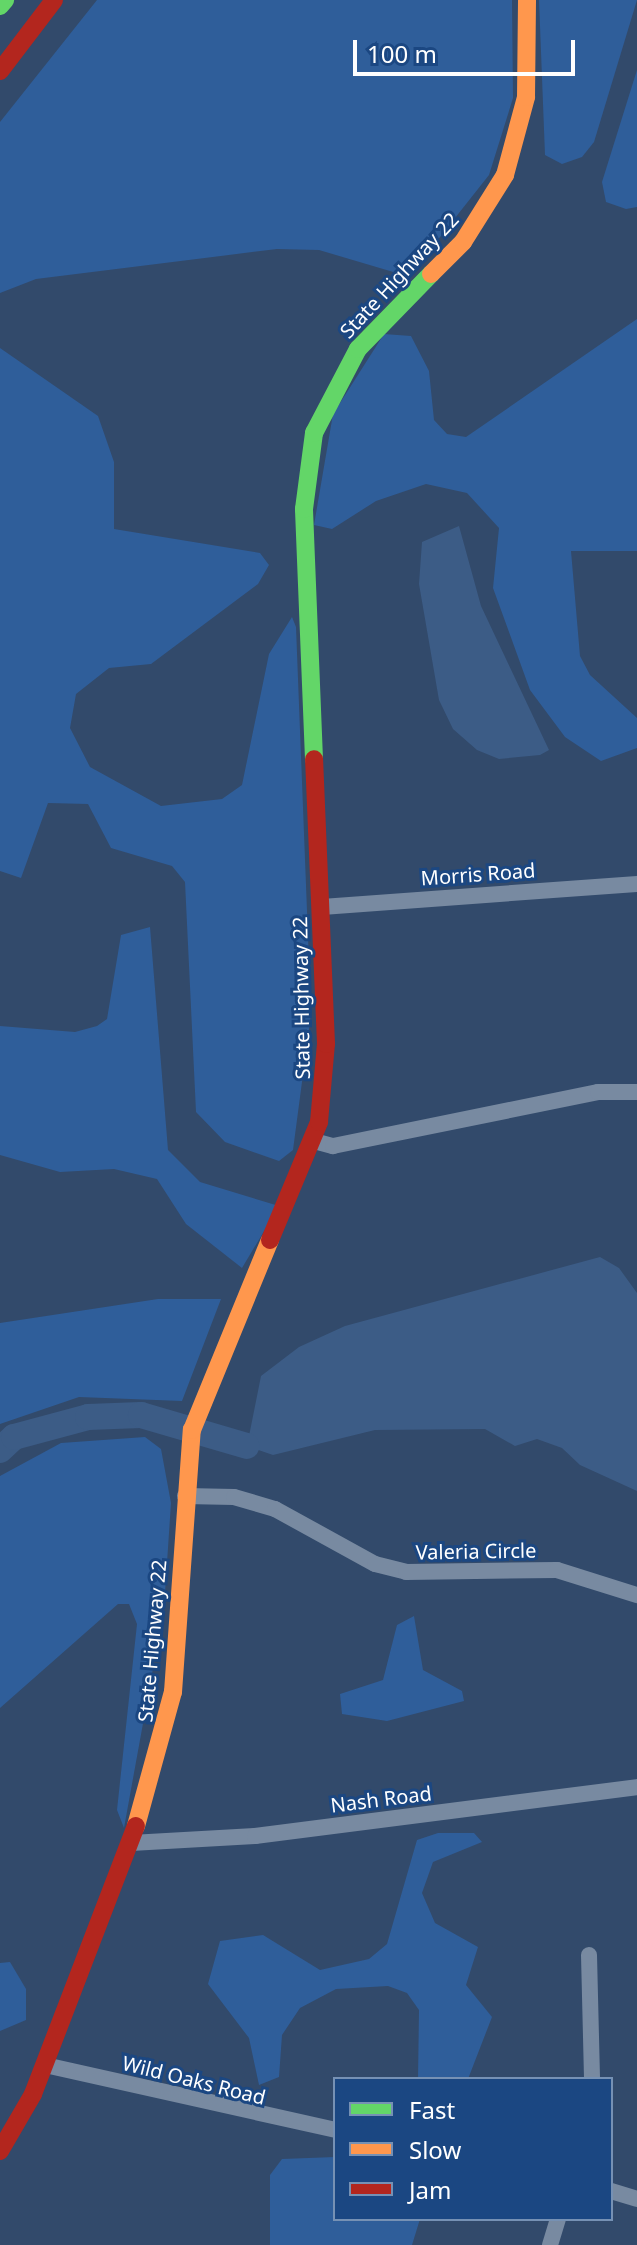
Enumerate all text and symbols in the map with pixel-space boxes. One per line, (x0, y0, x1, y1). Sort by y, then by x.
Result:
scale bar (357, 24, 579, 74)
text: 100 m (367, 37, 437, 70)
street label: State Highway 22 (335, 207, 463, 343)
street label: Morris Road (420, 858, 536, 890)
street label: State Highway 22 (288, 916, 314, 1080)
street label: Valeria Circle (415, 1538, 537, 1564)
street label: State Highway 22 (133, 1559, 171, 1723)
street label: Nash Road (329, 1781, 433, 1817)
street label: Wild Oaks Road (120, 2051, 268, 2109)
legend (333, 2077, 613, 2221)
text: Fast (409, 2093, 455, 2126)
text: Slow (409, 2133, 461, 2166)
text: Jam (409, 2173, 451, 2206)

